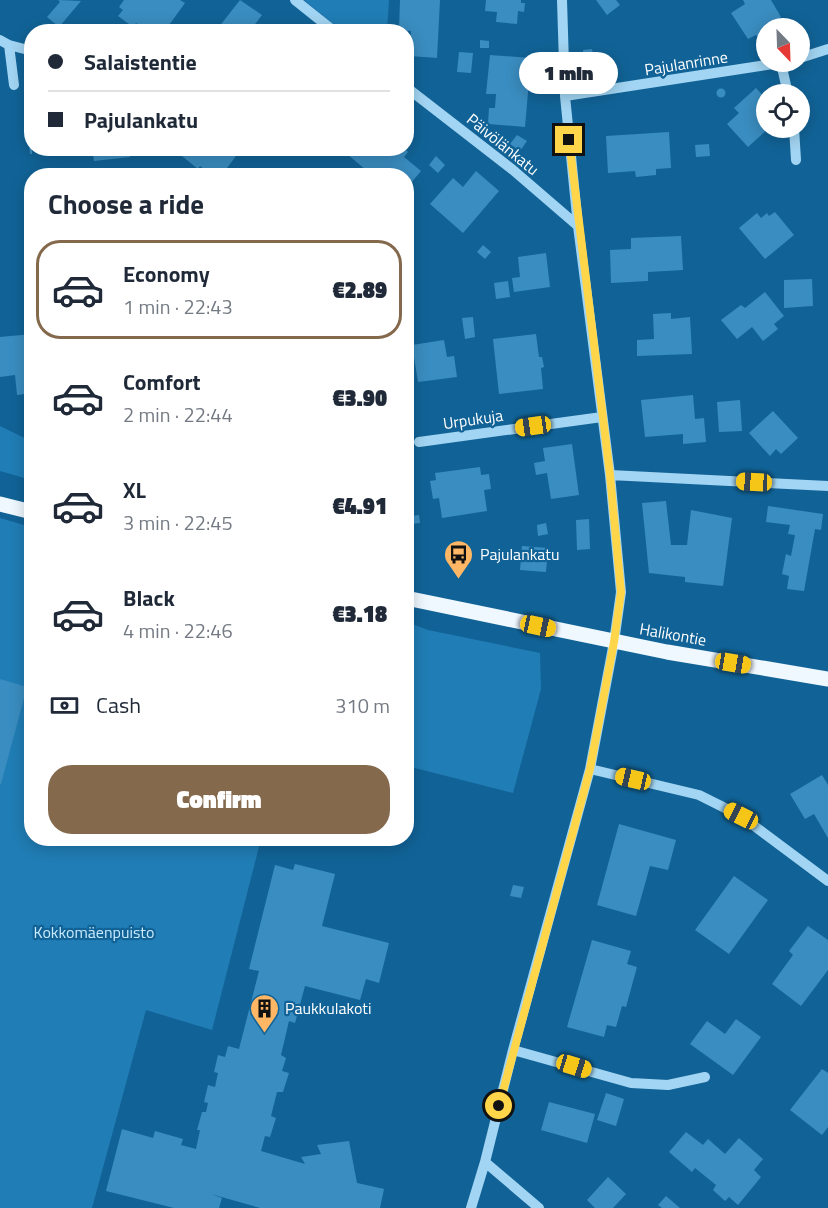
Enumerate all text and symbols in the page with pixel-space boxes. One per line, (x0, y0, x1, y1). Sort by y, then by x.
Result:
north arrow (756, 18, 810, 72)
map controls (756, 18, 810, 138)
text: Salaistentie (84, 45, 197, 79)
street label: Pajulanrinne (643, 45, 729, 81)
callout: 1 min (520, 53, 618, 95)
text: 1 min (544, 57, 593, 88)
button: locate (756, 84, 810, 138)
text: Pajulankatu (84, 103, 198, 137)
street label: Päivölänkatu (462, 107, 544, 181)
route end (555, 126, 582, 153)
text: Choose a ride (48, 183, 204, 224)
text: Economy (123, 257, 210, 291)
icon: car (51, 263, 105, 317)
text: €2.89 (332, 273, 387, 307)
text: 1 min · 22:43 (123, 291, 233, 322)
text: Comfort (123, 365, 201, 399)
icon: car (51, 371, 105, 425)
text: €3.90 (332, 381, 387, 415)
text: 2 min · 22:44 (123, 399, 233, 430)
street label: Urpukuja (441, 403, 505, 435)
car (514, 415, 552, 437)
car (736, 472, 772, 492)
text: XL (123, 473, 146, 507)
icon: car (51, 479, 105, 533)
text: €4.91 (332, 489, 387, 523)
text: 3 min · 22:45 (123, 507, 233, 538)
bus stop icon: Pajulankatu (443, 538, 475, 580)
place label: Pajulankatu (480, 542, 559, 566)
text: Black (123, 581, 175, 615)
icon: car (51, 587, 105, 641)
text: €3.18 (332, 597, 387, 631)
car (519, 613, 557, 639)
text: 4 min · 22:46 (123, 615, 233, 646)
street label: Halikontie (638, 616, 708, 652)
car (714, 651, 752, 675)
text: Cash (96, 688, 141, 722)
icon: cash (48, 689, 81, 722)
text: 310 m (335, 690, 390, 721)
button: Confirm (48, 765, 390, 834)
car (613, 766, 653, 792)
car (721, 800, 761, 832)
park label: Kokkomäenpuisto (34, 920, 154, 944)
building icon: Paukkulakoti (248, 992, 280, 1034)
place label: Paukkulakoti (285, 996, 371, 1020)
car (554, 1052, 594, 1080)
route start (485, 1092, 512, 1119)

